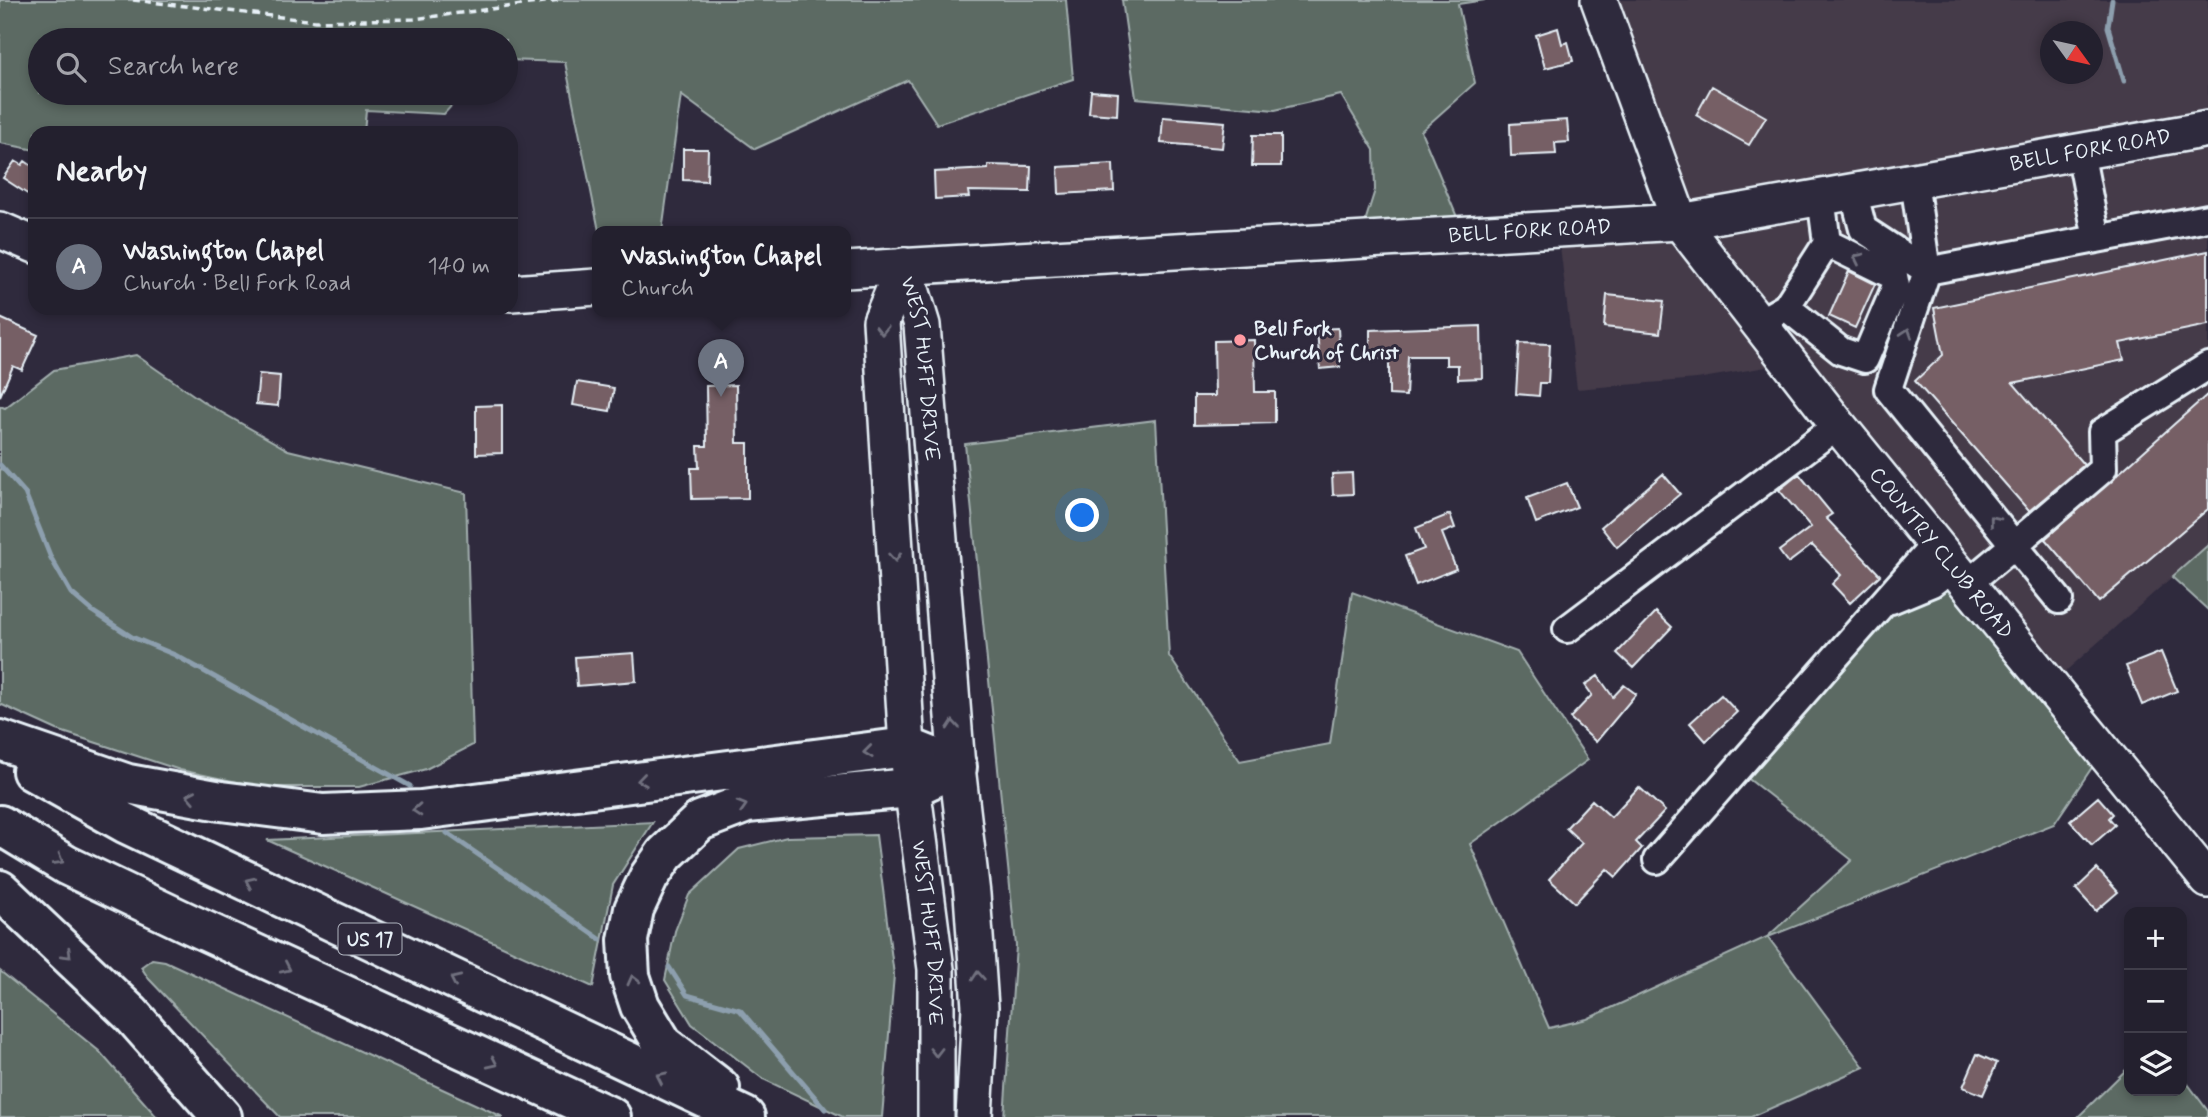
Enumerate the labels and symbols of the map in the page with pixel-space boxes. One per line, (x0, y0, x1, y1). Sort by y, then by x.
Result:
north arrow (2040, 21, 2103, 84)
street label: BELL FORK ROAD (2008, 123, 2173, 179)
street label: BELL FORK ROAD (1448, 213, 1612, 250)
one-way arrow (1853, 252, 1865, 266)
street label: WEST HUFF DRIVE (893, 273, 946, 462)
place label: Bell Fork Church of Christ (1254, 315, 1399, 367)
one-way arrow (874, 325, 890, 336)
one-way arrow (1898, 327, 1913, 339)
marker: Bell Fork Church of Christ (1232, 332, 1248, 348)
pin: A (698, 339, 744, 397)
street label: COUNTRY CLUB ROAD (1863, 461, 2019, 645)
your location (1065, 498, 1099, 532)
one-way arrow (1990, 516, 2002, 529)
one-way arrow (888, 552, 903, 563)
one-way arrow (946, 719, 961, 730)
one-way arrow (862, 744, 874, 759)
one-way arrow (636, 772, 648, 787)
one-way arrow (185, 789, 197, 804)
one-way arrow (735, 799, 747, 814)
one-way arrow (411, 802, 422, 817)
street label: WEST HUFF DRIVE (904, 839, 949, 1026)
one-way arrow (51, 852, 64, 865)
one-way arrow (245, 876, 257, 890)
road number: US 17 (338, 923, 402, 954)
one-way arrow (59, 945, 72, 958)
one-way arrow (279, 960, 291, 974)
one-way arrow (971, 970, 986, 981)
one-way arrow (450, 974, 463, 988)
one-way arrow (626, 974, 641, 986)
one-way arrow (928, 1047, 944, 1057)
one-way arrow (486, 1055, 498, 1069)
one-way arrow (656, 1071, 668, 1085)

